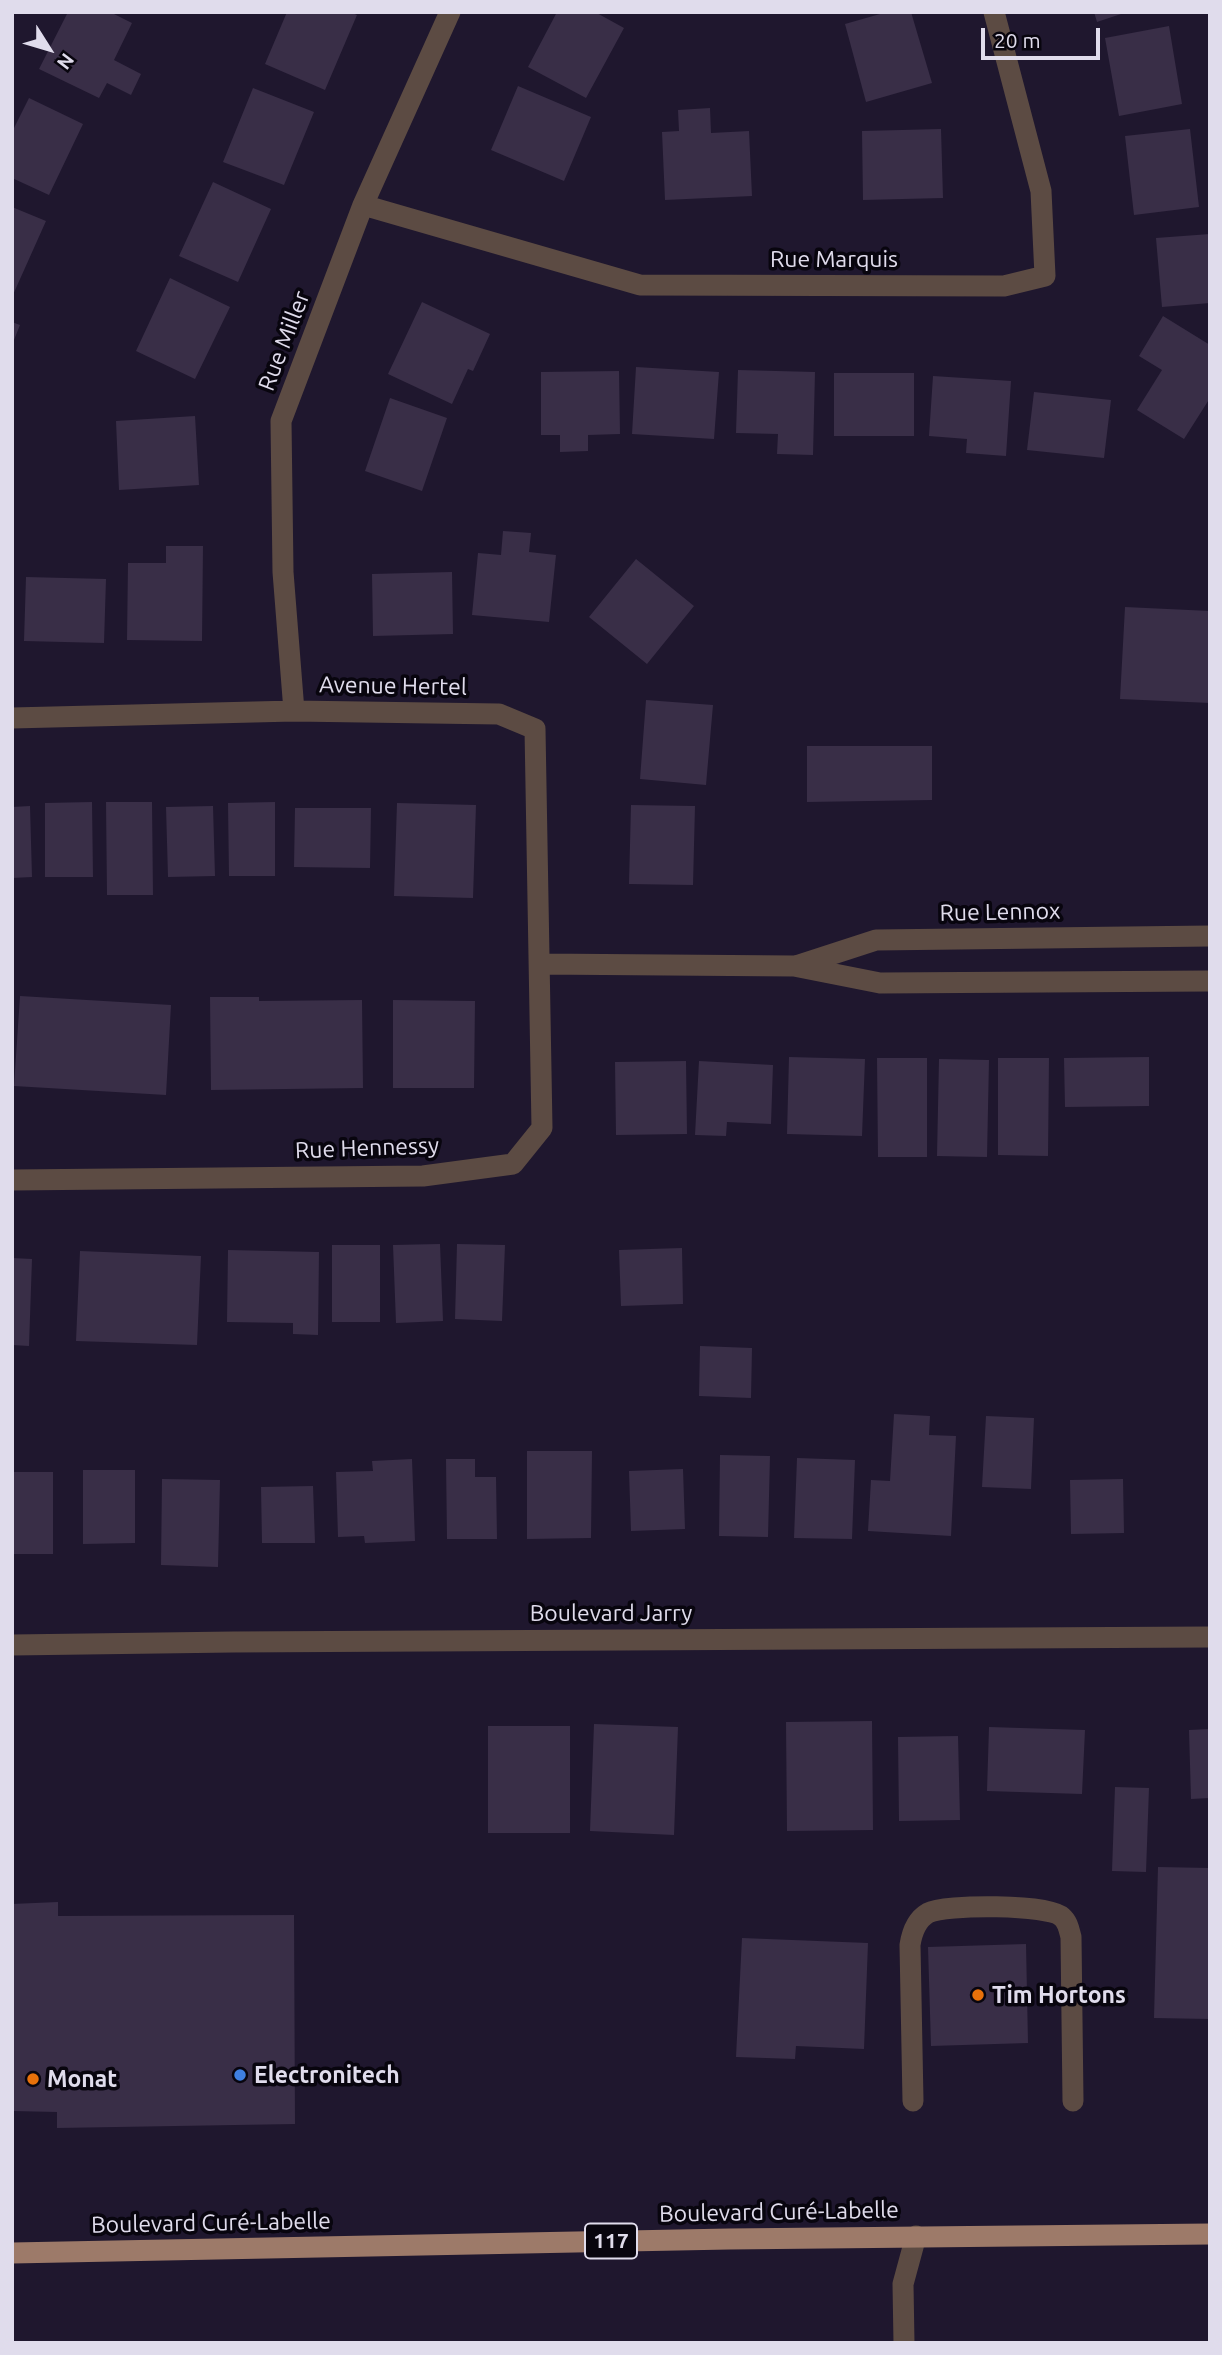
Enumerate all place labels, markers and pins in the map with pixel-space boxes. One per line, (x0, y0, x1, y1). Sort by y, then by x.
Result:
place label: Tim Hortons (992, 1981, 1126, 2009)
marker: Tim Hortons (970, 1987, 986, 2003)
place label: Electronitech (254, 2061, 400, 2089)
place label: Monat (47, 2065, 117, 2093)
marker: Electronitech (232, 2067, 248, 2083)
marker: Monat (25, 2071, 41, 2087)

